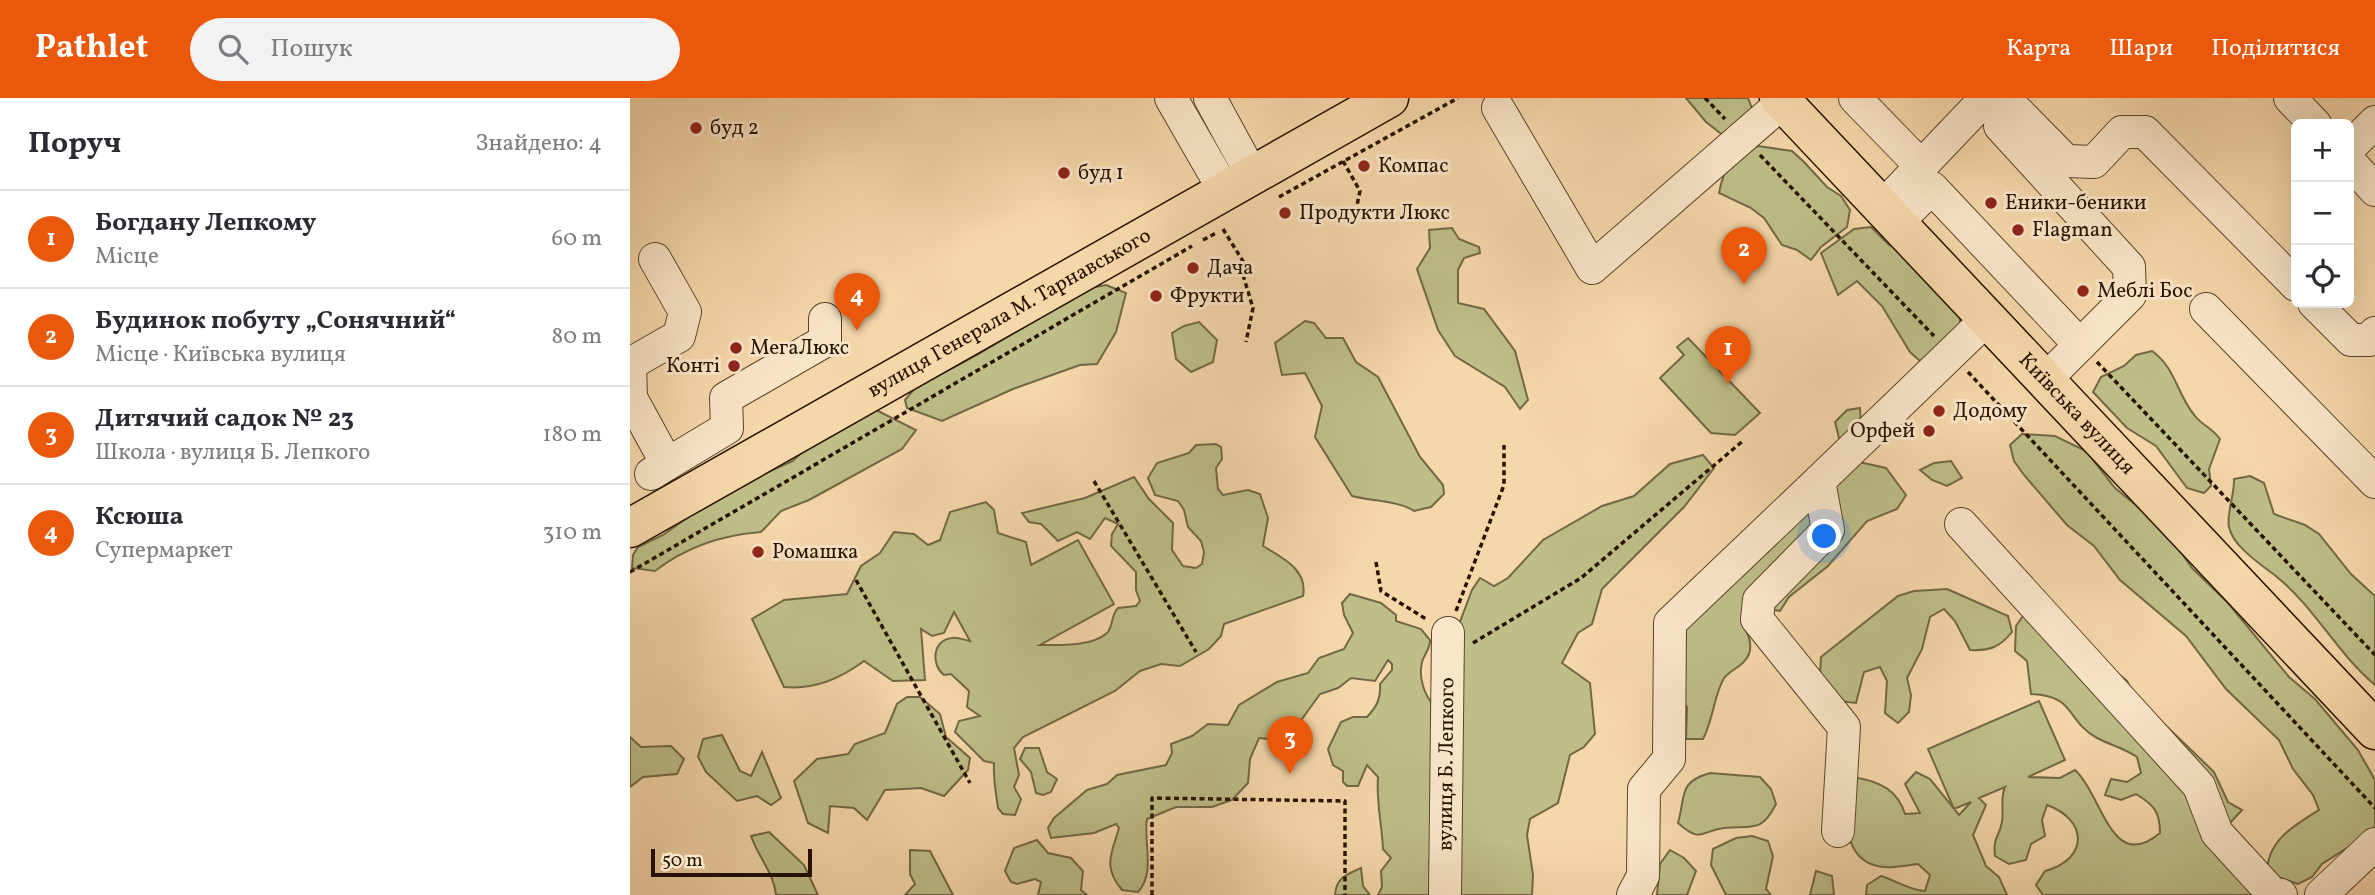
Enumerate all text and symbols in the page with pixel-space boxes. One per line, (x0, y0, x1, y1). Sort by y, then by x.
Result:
search box (190, 18, 680, 81)
text: Pathlet (35, 26, 148, 72)
icon: search (214, 30, 252, 68)
text: Пошук (270, 31, 353, 67)
text: Карта (2006, 32, 2071, 66)
text: Шари (2109, 32, 2173, 66)
text: Поділитися (2211, 32, 2340, 66)
place label: буд 2 (710, 114, 759, 143)
map controls (2291, 119, 2354, 308)
button: + (2291, 119, 2354, 182)
marker: буд 2 (688, 120, 704, 136)
text: Поруч (28, 123, 121, 165)
text: Знайдено: 4 (475, 128, 602, 160)
place label: Компас (1378, 152, 1449, 181)
marker: Компас (1356, 158, 1372, 174)
place label: буд 1 (1078, 159, 1124, 188)
marker: буд 1 (1056, 165, 1072, 181)
button: − (2291, 182, 2354, 245)
place label: Еники-беники (2005, 189, 2147, 218)
marker: Еники-беники (1983, 195, 1999, 211)
place label: Продукти Люкс (1299, 199, 1450, 228)
text: Богдану Лепкому (95, 205, 316, 241)
marker: Продукти Люкс (1277, 205, 1293, 221)
place label: Flagman (2032, 216, 2113, 245)
street label: вулиця Генерала М. Тарнавського (862, 221, 1156, 405)
marker: Flagman (2010, 222, 2026, 238)
text: 1 (46, 223, 56, 255)
text: 60 m (552, 223, 602, 255)
pin: 2 (1721, 227, 1767, 285)
text: Місце (95, 241, 159, 273)
button: locate (2291, 245, 2354, 308)
place label: Дача (1207, 254, 1254, 283)
marker: Дача (1185, 260, 1201, 276)
pin: 4 (834, 273, 880, 331)
place label: Меблі Бос (2097, 277, 2193, 306)
place label: Фрукти (1170, 282, 1245, 311)
marker: Меблі Бос (2075, 283, 2091, 299)
marker: Фрукти (1148, 288, 1164, 304)
text: Будинок побуту „Сонячний“ (95, 303, 456, 339)
text: 2 (45, 321, 57, 353)
text: 80 m (552, 321, 602, 353)
pin: 1 (1705, 326, 1751, 384)
place label: МегаЛюкс (750, 334, 849, 363)
text: Місце · Київська вулиця (95, 339, 346, 371)
marker: МегаЛюкс (728, 340, 744, 356)
street label: Київська вулиця (2012, 346, 2142, 481)
place label: Конті (666, 352, 720, 381)
marker: Конті (726, 358, 742, 374)
place label: Додому (1953, 397, 2028, 426)
text: Дитячий садок № 23 (95, 401, 354, 437)
marker: Додому (1931, 403, 1947, 419)
place label: Орфей (1850, 417, 1915, 446)
text: 3 (45, 419, 57, 451)
text: 180 m (543, 419, 602, 451)
marker: Орфей (1921, 423, 1937, 439)
text: Школа · вулиця Б. Лепкого (95, 437, 370, 469)
text: Ксюша (95, 499, 184, 535)
text: 4 (44, 517, 58, 549)
text: 310 m (542, 517, 602, 549)
your location (1807, 519, 1841, 553)
text: Супермаркет (95, 535, 233, 567)
place label: Ромашка (772, 538, 859, 567)
marker: Ромашка (750, 544, 766, 560)
street label: вулиця Б. Лепкого (1431, 677, 1462, 851)
pin: 3 (1267, 716, 1313, 774)
scale bar (651, 846, 812, 878)
text: 50 m (662, 848, 703, 874)

